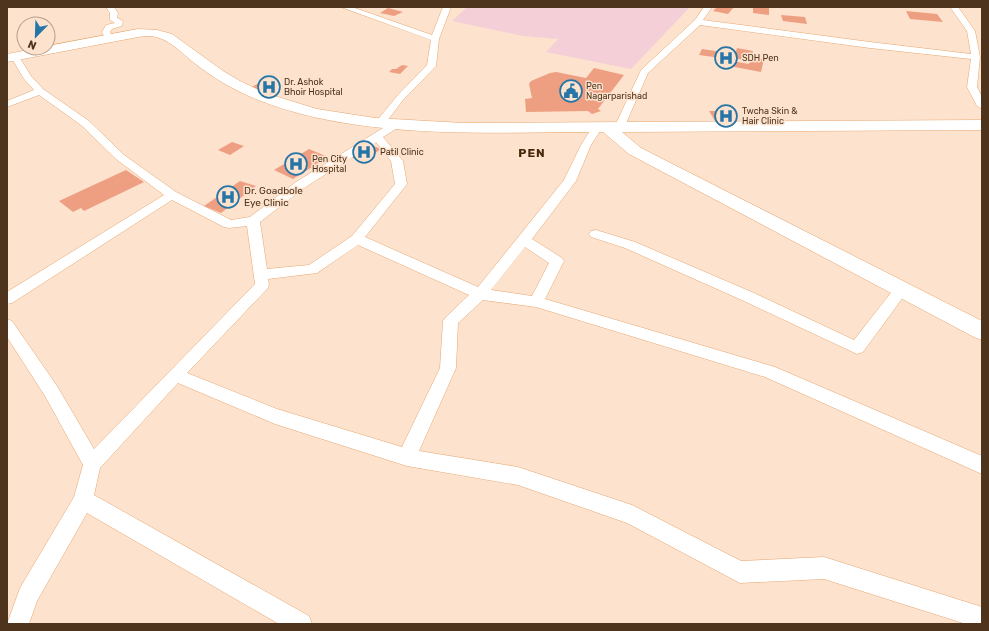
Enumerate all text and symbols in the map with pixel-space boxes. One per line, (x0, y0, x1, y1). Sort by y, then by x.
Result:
north arrow (16, 16, 56, 56)
text: N (26, 37, 38, 52)
hospital icon: SDH Pen (713, 45, 739, 71)
place label: SDH Pen (742, 53, 779, 63)
hospital icon: Dr. Ashok Bhoir Hospital (256, 74, 282, 100)
place label: Dr. Ashok Bhoir Hospital (284, 77, 343, 97)
public building icon: Pen Nagarparishad (558, 78, 584, 104)
place label: Pen Nagarparishad (586, 81, 647, 101)
hospital icon: Twcha Skin & Hair Clinic (713, 103, 739, 129)
place label: Twcha Skin & Hair Clinic (742, 106, 798, 126)
hospital icon: Patil Clinic (351, 139, 377, 165)
district label: PEN (518, 146, 546, 160)
place label: Patil Clinic (380, 147, 424, 157)
hospital icon: Pen City Hospital (283, 151, 309, 177)
place label: Pen City Hospital (312, 154, 347, 174)
hospital icon: Dr. Goadbole Eye Clinic (215, 184, 241, 210)
place label: Dr. Goadbole Eye Clinic (244, 185, 303, 209)

